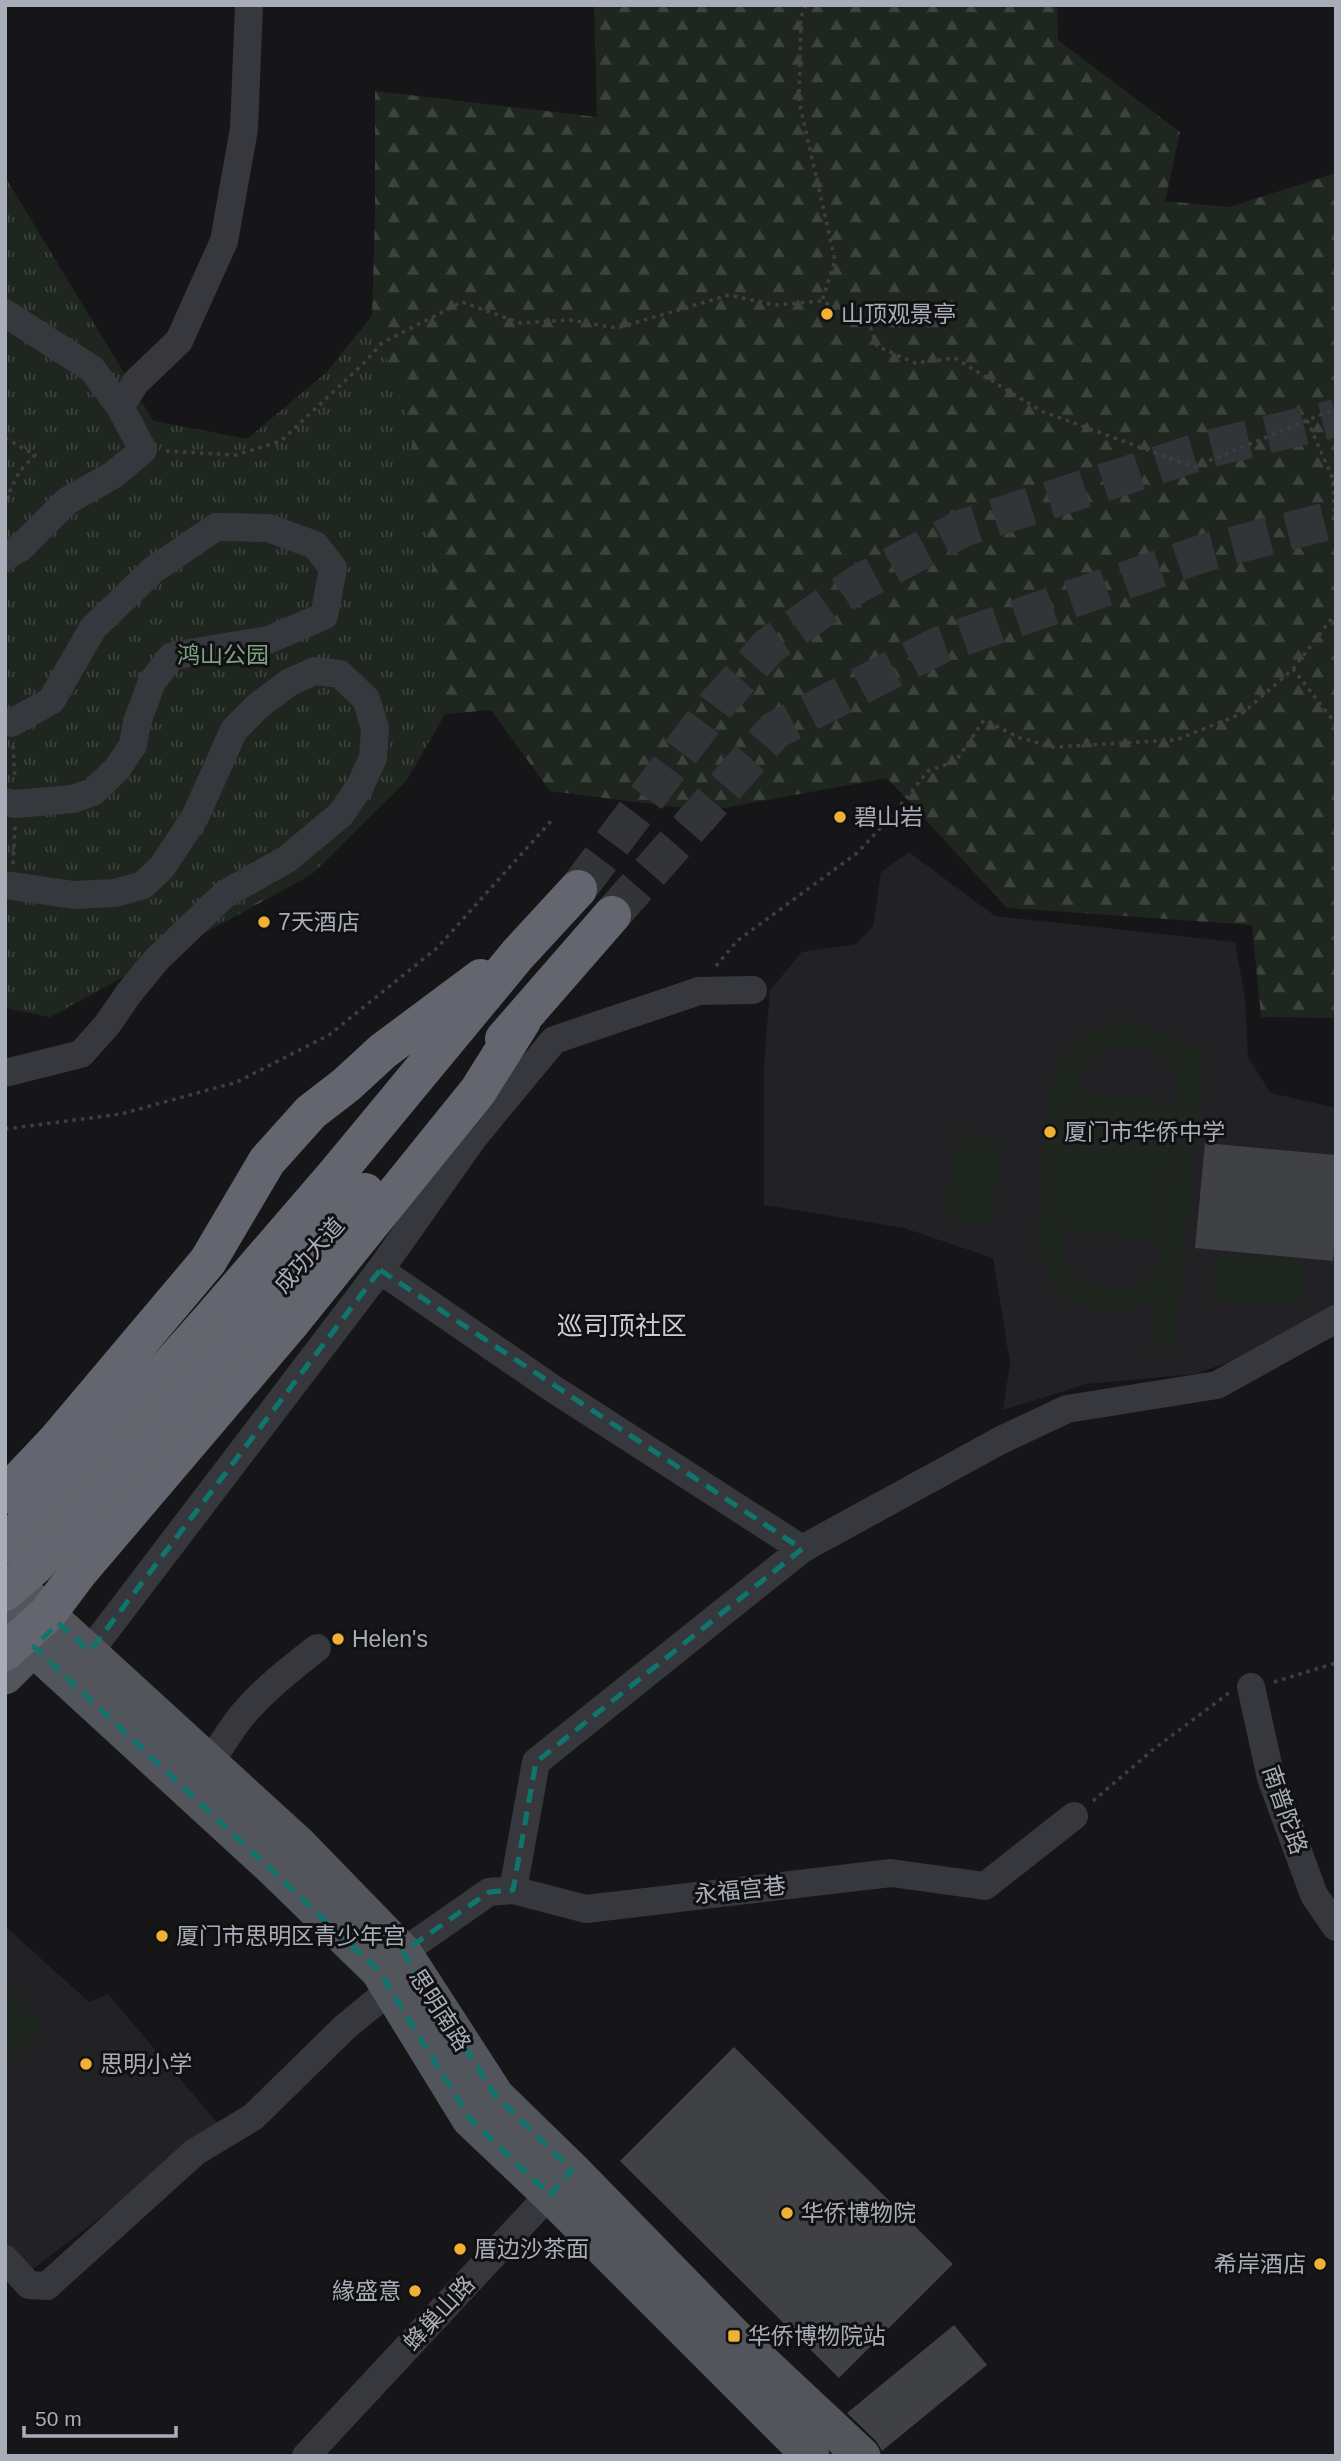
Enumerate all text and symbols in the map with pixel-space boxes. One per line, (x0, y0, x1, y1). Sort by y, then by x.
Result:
place label: 山顶观景亭 (841, 301, 956, 327)
marker: 山顶观景亭 (819, 306, 835, 322)
park label: 鸿山公园 (177, 642, 269, 668)
place label: 碧山岩 (854, 804, 923, 830)
marker: 碧山岩 (832, 809, 848, 825)
place label: 7天酒店 (278, 909, 360, 935)
marker: 7天酒店 (256, 914, 272, 930)
place label: 厦门市华侨中学 (1064, 1119, 1225, 1145)
marker: 厦门市华侨中学 (1042, 1124, 1058, 1140)
street label: 成功大道 (269, 1212, 349, 1298)
district label: 巡司顶社区 (557, 1311, 687, 1341)
place label: Helen's (352, 1626, 428, 1652)
marker: Helen's (330, 1631, 346, 1647)
street label: 南普陀路 (1258, 1762, 1312, 1858)
street label: 永福宫巷 (693, 1872, 787, 1908)
place label: 厦门市思明区青少年宫 (176, 1923, 406, 1949)
marker: 厦门市思明区青少年宫 (154, 1928, 170, 1944)
street label: 思明南路 (404, 1964, 476, 2056)
place label: 思明小学 (100, 2051, 192, 2077)
marker: 思明小学 (78, 2056, 94, 2072)
place label: 华侨博物院 (801, 2200, 916, 2226)
marker: 华侨博物院 (779, 2205, 795, 2221)
place label: 厝边沙茶面 (474, 2236, 589, 2262)
marker: 厝边沙茶面 (452, 2241, 468, 2257)
place label: 希岸酒店 (1214, 2251, 1306, 2277)
marker: 希岸酒店 (1312, 2256, 1328, 2272)
street label: 蜂巢山路 (398, 2270, 480, 2356)
place label: 緣盛意 (332, 2278, 401, 2304)
marker: 緣盛意 (407, 2283, 423, 2299)
place label: 华侨博物院站 (748, 2323, 886, 2349)
marker: 华侨博物院站 (726, 2328, 742, 2344)
scale bar (24, 2394, 177, 2438)
text: 50 m (35, 2407, 82, 2430)

